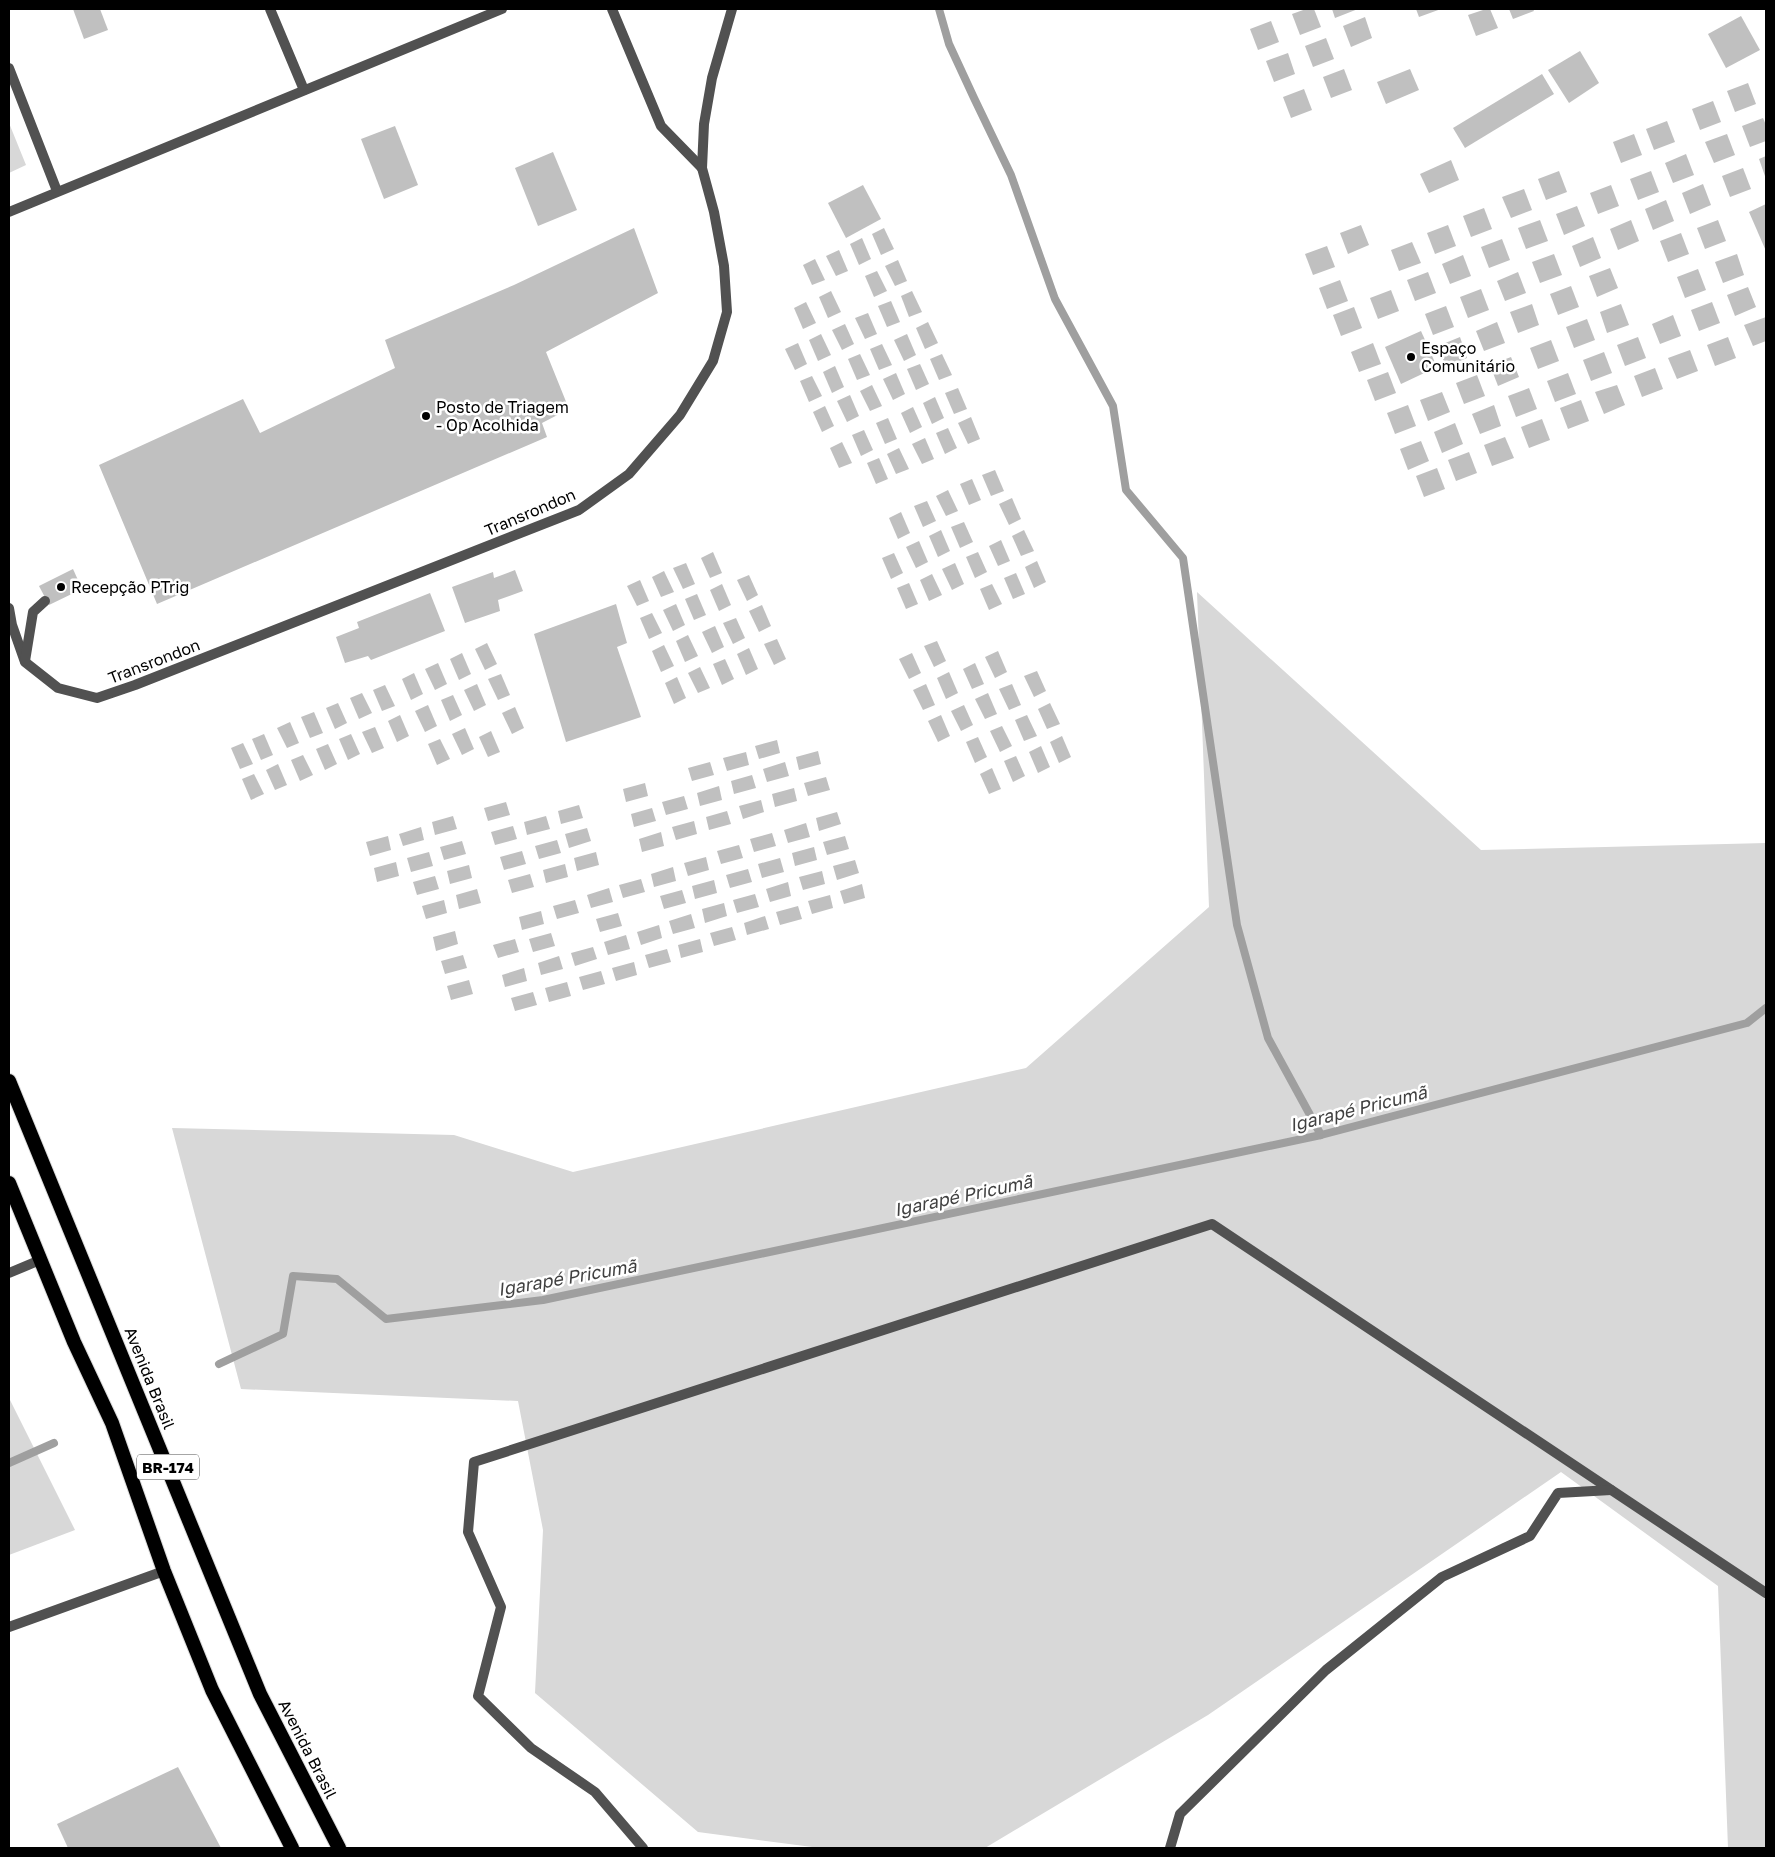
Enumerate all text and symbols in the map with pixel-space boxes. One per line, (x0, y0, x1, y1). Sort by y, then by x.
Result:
place label: Espaço Comunitário (1421, 338, 1515, 376)
marker: Espaço Comunitário (1405, 351, 1417, 363)
place label: Posto de Triagem - Op Acolhida (436, 397, 569, 435)
marker: Posto de Triagem - Op Acolhida (420, 410, 432, 422)
street label: Transrondon (482, 484, 578, 540)
place label: Recepção PTrig (71, 577, 189, 597)
marker: Recepção PTrig (55, 581, 67, 593)
street label: Transrondon (105, 634, 203, 688)
water label: Igarapé Pricumã (1287, 1080, 1430, 1136)
water label: Igarapé Pricumã (892, 1169, 1035, 1220)
water label: Igarapé Pricumã (496, 1254, 639, 1300)
street label: Avenida Brasil (120, 1324, 180, 1432)
road number: BR-174 (137, 1454, 199, 1480)
street label: Avenida Brasil (274, 1696, 342, 1802)

